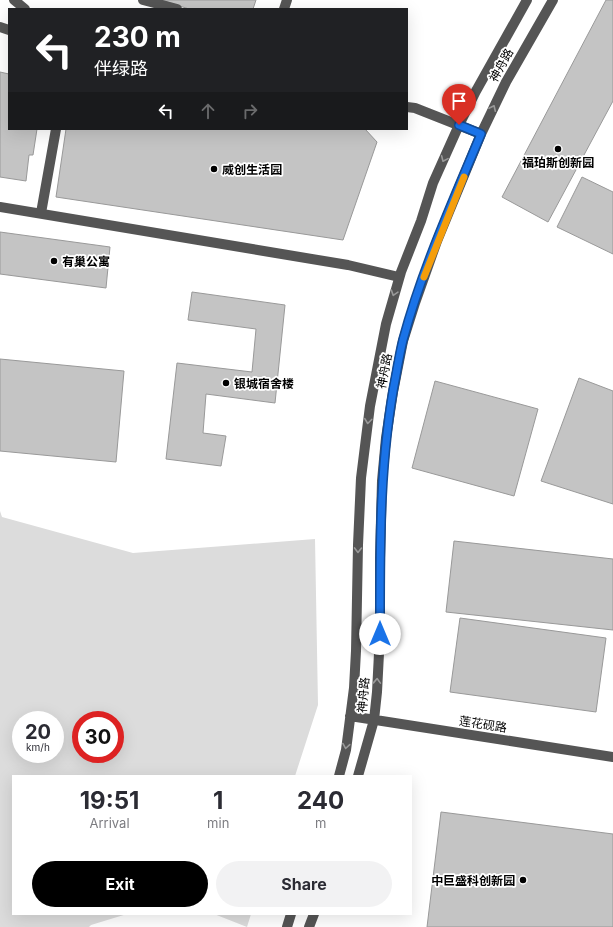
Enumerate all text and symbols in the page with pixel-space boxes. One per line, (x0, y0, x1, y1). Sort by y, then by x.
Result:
text: 230 m (94, 20, 181, 54)
icon: left (28, 24, 80, 76)
street label: 神舟路 (486, 46, 516, 84)
text: 伴绿路 (94, 58, 148, 79)
pin (442, 84, 476, 125)
icon: arrive (448, 90, 470, 112)
icon: left (155, 100, 177, 122)
icon: ahead (197, 100, 219, 122)
icon: right (239, 100, 261, 122)
one-way arrow (488, 105, 496, 113)
marker: 福珀斯创新园 (553, 144, 563, 154)
one-way arrow (441, 154, 449, 162)
place label: 福珀斯创新园 (522, 155, 594, 170)
place label: 威创生活园 (222, 162, 282, 177)
marker: 威创生活园 (209, 164, 219, 174)
place label: 有巢公寓 (62, 254, 110, 269)
marker: 有巢公寓 (49, 256, 59, 266)
one-way arrow (390, 290, 399, 297)
street label: 神舟路 (373, 352, 395, 390)
place label: 银城宿舍楼 (234, 376, 294, 391)
marker: 银城宿舍楼 (221, 378, 231, 388)
one-way arrow (364, 418, 373, 424)
one-way arrow (353, 547, 362, 553)
position arrow (359, 613, 401, 655)
street label: 神舟路 (354, 676, 372, 714)
one-way arrow (373, 678, 381, 684)
speed limit sign: 30 (72, 711, 124, 763)
street label: 莲花砚路 (458, 713, 508, 735)
text: 20 (25, 720, 51, 744)
text: km/h (26, 741, 50, 753)
one-way arrow (342, 743, 351, 749)
text: 19:51 (80, 786, 139, 815)
text: 1 (213, 786, 223, 815)
text: 240 (297, 786, 344, 815)
text: Arrival (90, 815, 130, 831)
text: min (207, 815, 229, 831)
text: m (315, 815, 326, 831)
button: Exit (32, 861, 208, 907)
button: Share (216, 861, 392, 907)
place label: 中巨盛科创新园 (431, 873, 515, 888)
marker: 中巨盛科创新园 (518, 875, 528, 885)

